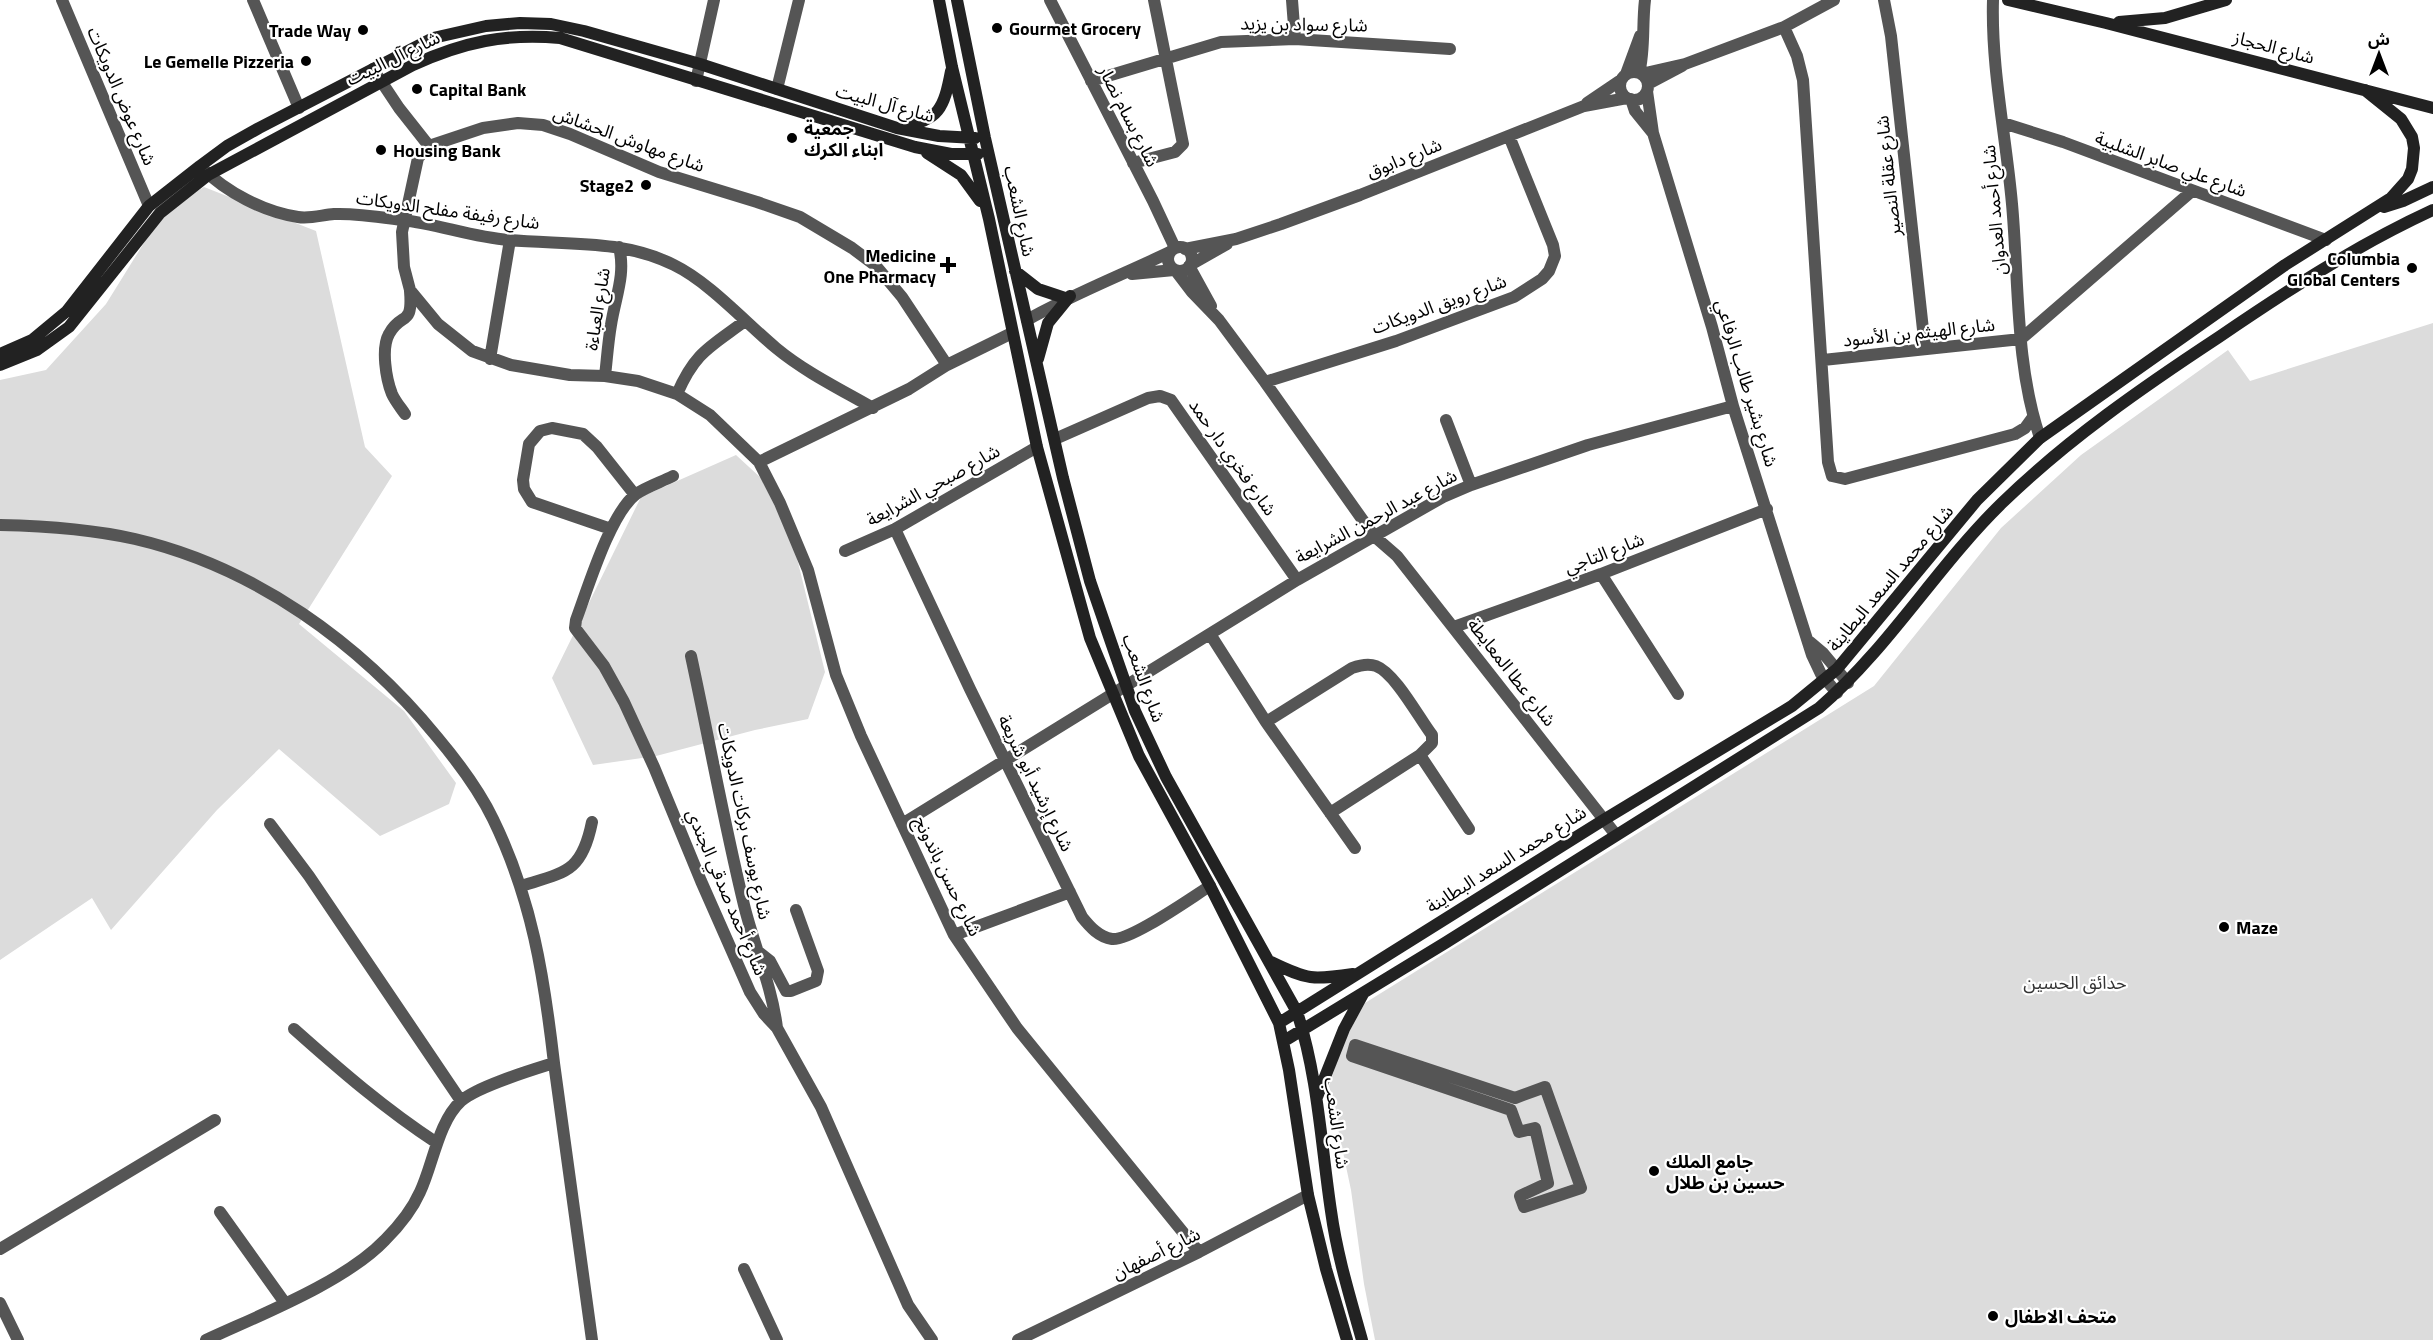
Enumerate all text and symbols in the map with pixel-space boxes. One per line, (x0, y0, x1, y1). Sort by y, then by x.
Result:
street label: شارع سواد بن يزيد (1240, 9, 1368, 40)
place label: Gourmet Grocery (1009, 15, 1141, 42)
place label: Trade Way (269, 17, 351, 44)
marker: Gourmet Grocery (990, 21, 1004, 35)
street label: شارع عوض الدويكات (80, 22, 163, 170)
marker: Trade Way (356, 23, 370, 37)
street label: شارع الحجاز (2229, 23, 2317, 72)
street label: شارع آل البيت (342, 24, 445, 93)
north arrow (2349, 24, 2409, 84)
text: ش (2368, 27, 2390, 51)
place label: Le Gemelle Pizzeria (144, 48, 294, 75)
marker: Le Gemelle Pizzeria (299, 54, 313, 68)
street label: شارع بسام نصار (1090, 60, 1166, 172)
place label: Capital Bank (429, 76, 527, 103)
street label: شارع آل البيت (832, 77, 937, 130)
marker: Capital Bank (410, 82, 424, 96)
street label: شارع مهاوش الحشاش (549, 99, 708, 180)
street label: شارع عقلة النصير (1868, 114, 1909, 239)
place label: جمعية ابناء الكرك (804, 115, 884, 163)
street label: شارع علي صابر الشلبية (2091, 124, 2251, 205)
marker: جمعية ابناء الكرك (785, 131, 799, 145)
street label: شارع دابوق (1362, 131, 1446, 186)
place label: Housing Bank (393, 137, 501, 164)
marker: Housing Bank (374, 143, 388, 157)
street label: شارع أحمد العدوان (1975, 144, 2014, 276)
street label: شارع الشعب (996, 163, 1043, 259)
place label: Stage2 (580, 172, 634, 199)
marker: Stage2 (639, 178, 653, 192)
street label: شارع رفيفة مفلح الدويكات (354, 184, 542, 237)
place label: Medicine One Pharmacy (823, 242, 936, 290)
place label: Columbia Global Centers (2287, 245, 2400, 293)
marker: Medicine One Pharmacy (941, 258, 955, 272)
marker: Columbia Global Centers (2405, 261, 2419, 275)
street label: شارع العباءة (577, 266, 618, 352)
street label: شارع رويق الدويكات (1368, 267, 1511, 342)
street label: شارع بشير طالب الرفاعي (1708, 296, 1785, 470)
street label: شارع الهيثم بن الأسود (1842, 311, 1996, 354)
street label: شارع فخري دار حمد (1182, 393, 1283, 522)
street label: شارع صبحي الشرايعة (861, 437, 1005, 534)
street label: شارع عبد الرحمن الشرايعة (1290, 462, 1462, 571)
street label: شارع محمد السعد البطاينة (1820, 499, 1960, 658)
street label: شارع التاجي (1560, 525, 1648, 582)
street label: شارع عطا المعايطة (1460, 612, 1563, 733)
street label: شارع الشعب (1115, 630, 1172, 726)
street label: شارع إرشيد أبو شريعة (990, 710, 1081, 857)
street label: شارع يوسف بركات الدويكات (710, 720, 779, 922)
street label: شارع محمد السعد البطاينة (1421, 799, 1592, 920)
street label: شارع أحمد صدقي الجندي (679, 804, 774, 980)
street label: شارع حسن باندونج (906, 811, 989, 941)
place label: Maze (2236, 914, 2278, 941)
marker: Maze (2217, 920, 2231, 934)
park label: حدائق الحسين (2023, 969, 2127, 996)
street label: شارع الشعب (1316, 1075, 1357, 1171)
place label: جامع الملك حسين بن طلال (1666, 1148, 1785, 1196)
marker: جامع الملك حسين بن طلال (1647, 1164, 1661, 1178)
street label: شارع أصفهان (1107, 1220, 1205, 1287)
place label: متحف الاطفال (2005, 1303, 2117, 1330)
marker: متحف الاطفال (1986, 1309, 2000, 1323)

